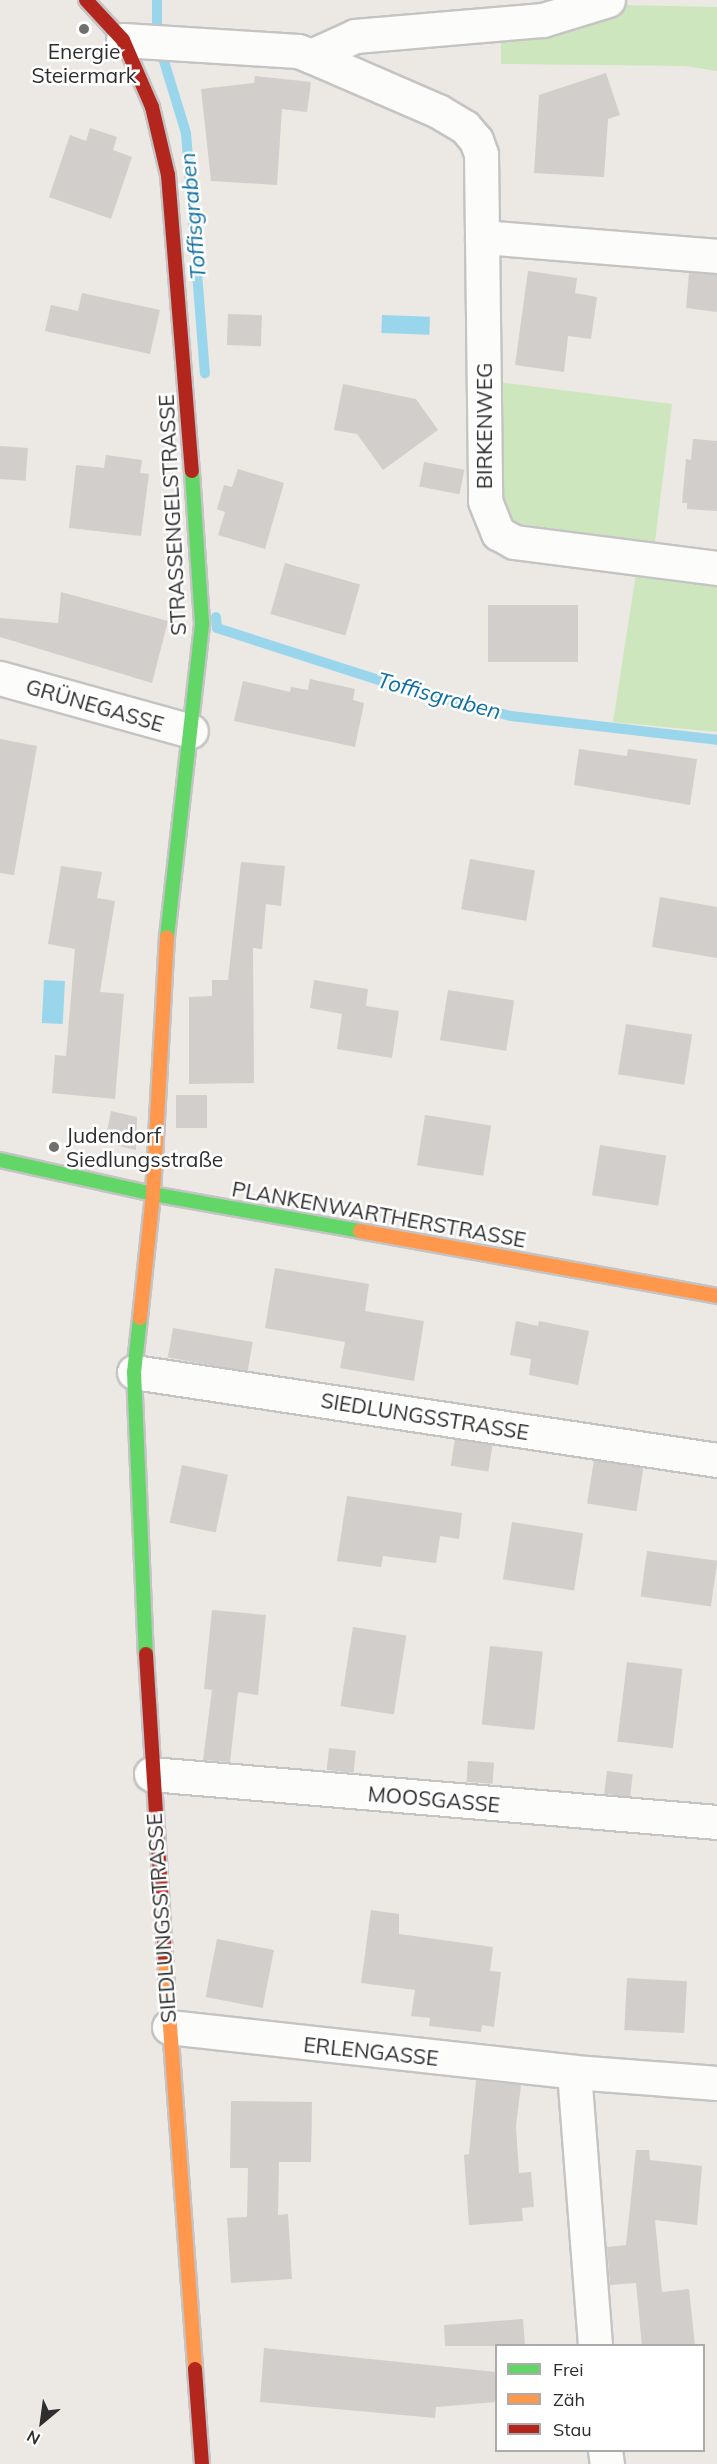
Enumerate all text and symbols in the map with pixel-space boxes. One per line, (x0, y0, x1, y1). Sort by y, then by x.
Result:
marker: Energie Steiermark (77, 22, 91, 36)
place label: Energie Steiermark (31, 38, 137, 88)
water label: Toffisgraben (174, 152, 212, 280)
street label: BIRKENWEG (471, 363, 497, 489)
street label: STRASSENGELSTRASSE (153, 394, 191, 636)
water label: Toffisgraben (374, 667, 504, 725)
street label: GRÜNEGASSE (23, 673, 167, 737)
place label: Judendorf Siedlungsstraße (66, 1122, 223, 1172)
marker: Judendorf Siedlungsstraße (47, 1140, 61, 1154)
street label: PLANKENWARTHERSTRASSE (230, 1176, 528, 1252)
street label: SIEDLUNGSSTRASSE (319, 1387, 531, 1445)
street label: MOOSGASSE (367, 1781, 501, 1817)
street label: SIEDLUNGSSTRASSE (141, 1812, 181, 2024)
street label: ERLENGASSE (302, 2031, 440, 2071)
legend (495, 2344, 705, 2452)
text: Frei (553, 2358, 583, 2381)
text: Zäh (553, 2388, 585, 2411)
north arrow (12, 2392, 72, 2452)
text: Stau (553, 2418, 592, 2441)
text: N (23, 2426, 43, 2449)

